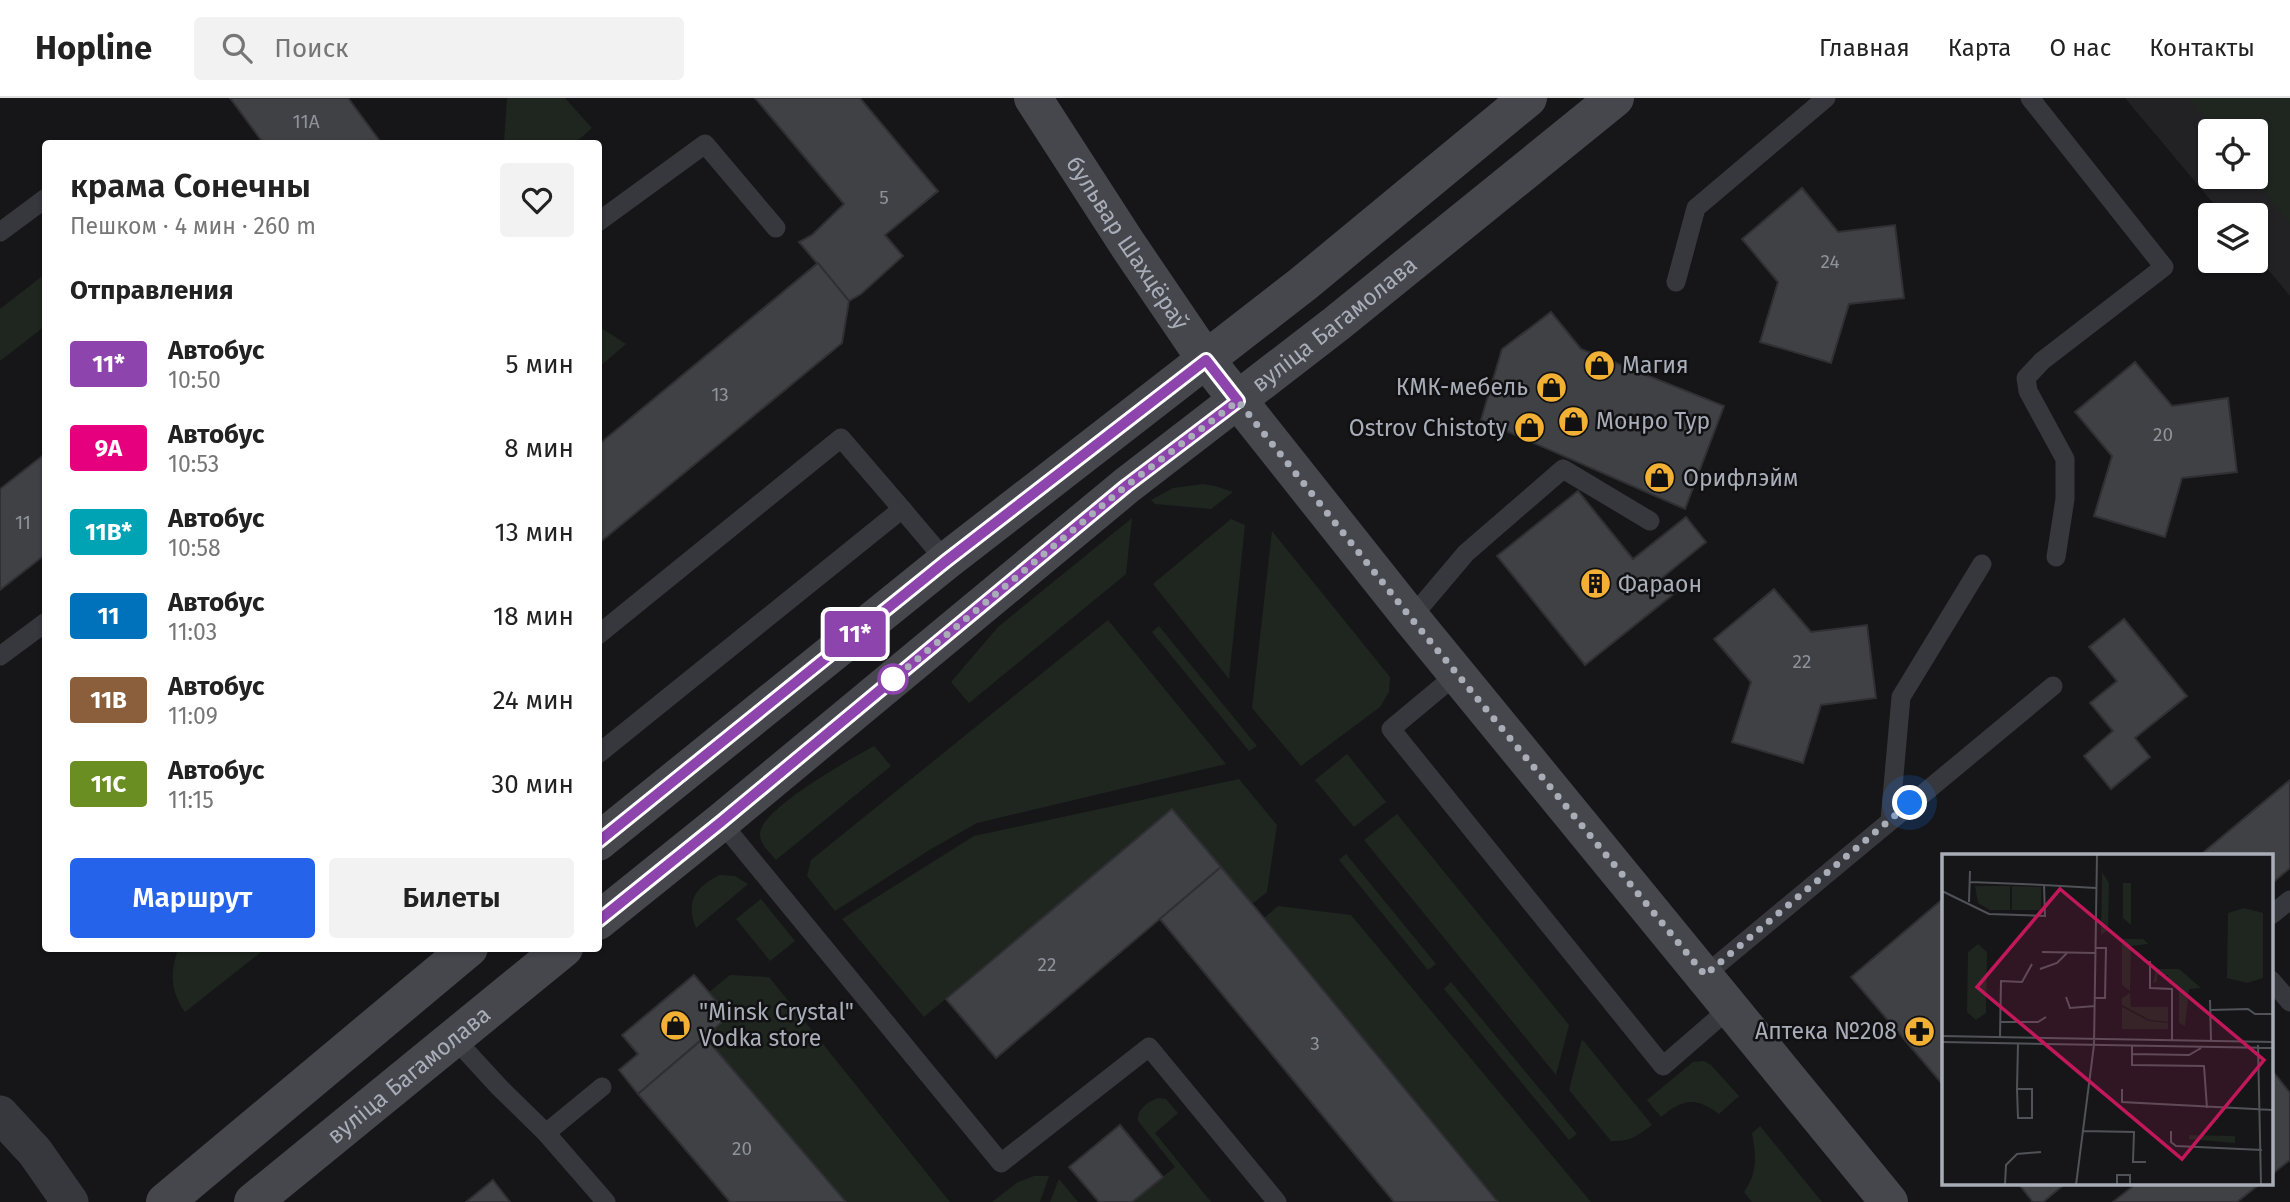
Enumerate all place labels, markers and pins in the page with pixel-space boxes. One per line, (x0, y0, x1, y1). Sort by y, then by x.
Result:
shop icon: Магия (1582, 348, 1616, 382)
place label: Магия (1622, 351, 1689, 379)
shop icon: КМК-мебель (1534, 370, 1568, 404)
place label: КМК-мебель (1396, 373, 1528, 401)
shop icon: Монро Тур (1556, 404, 1590, 438)
place label: Монро Тур (1596, 407, 1710, 435)
shop icon: Ostrov Chistoty (1513, 411, 1547, 445)
place label: Ostrov Chistoty (1349, 414, 1508, 442)
shop icon: Орифлэйм (1643, 461, 1677, 495)
place label: Орифлэйм (1683, 464, 1799, 492)
building icon: Фараон (1578, 567, 1612, 601)
place label: Фараон (1618, 570, 1702, 598)
unlabelled marker (878, 664, 908, 694)
place label: "Minsk Crystal" Vodka store (699, 998, 854, 1052)
shop icon: "Minsk Crystal" Vodka store (659, 1008, 693, 1042)
pharmacy icon: Аптека №208 (1903, 1014, 1937, 1048)
place label: Аптека №208 (1755, 1017, 1897, 1045)

